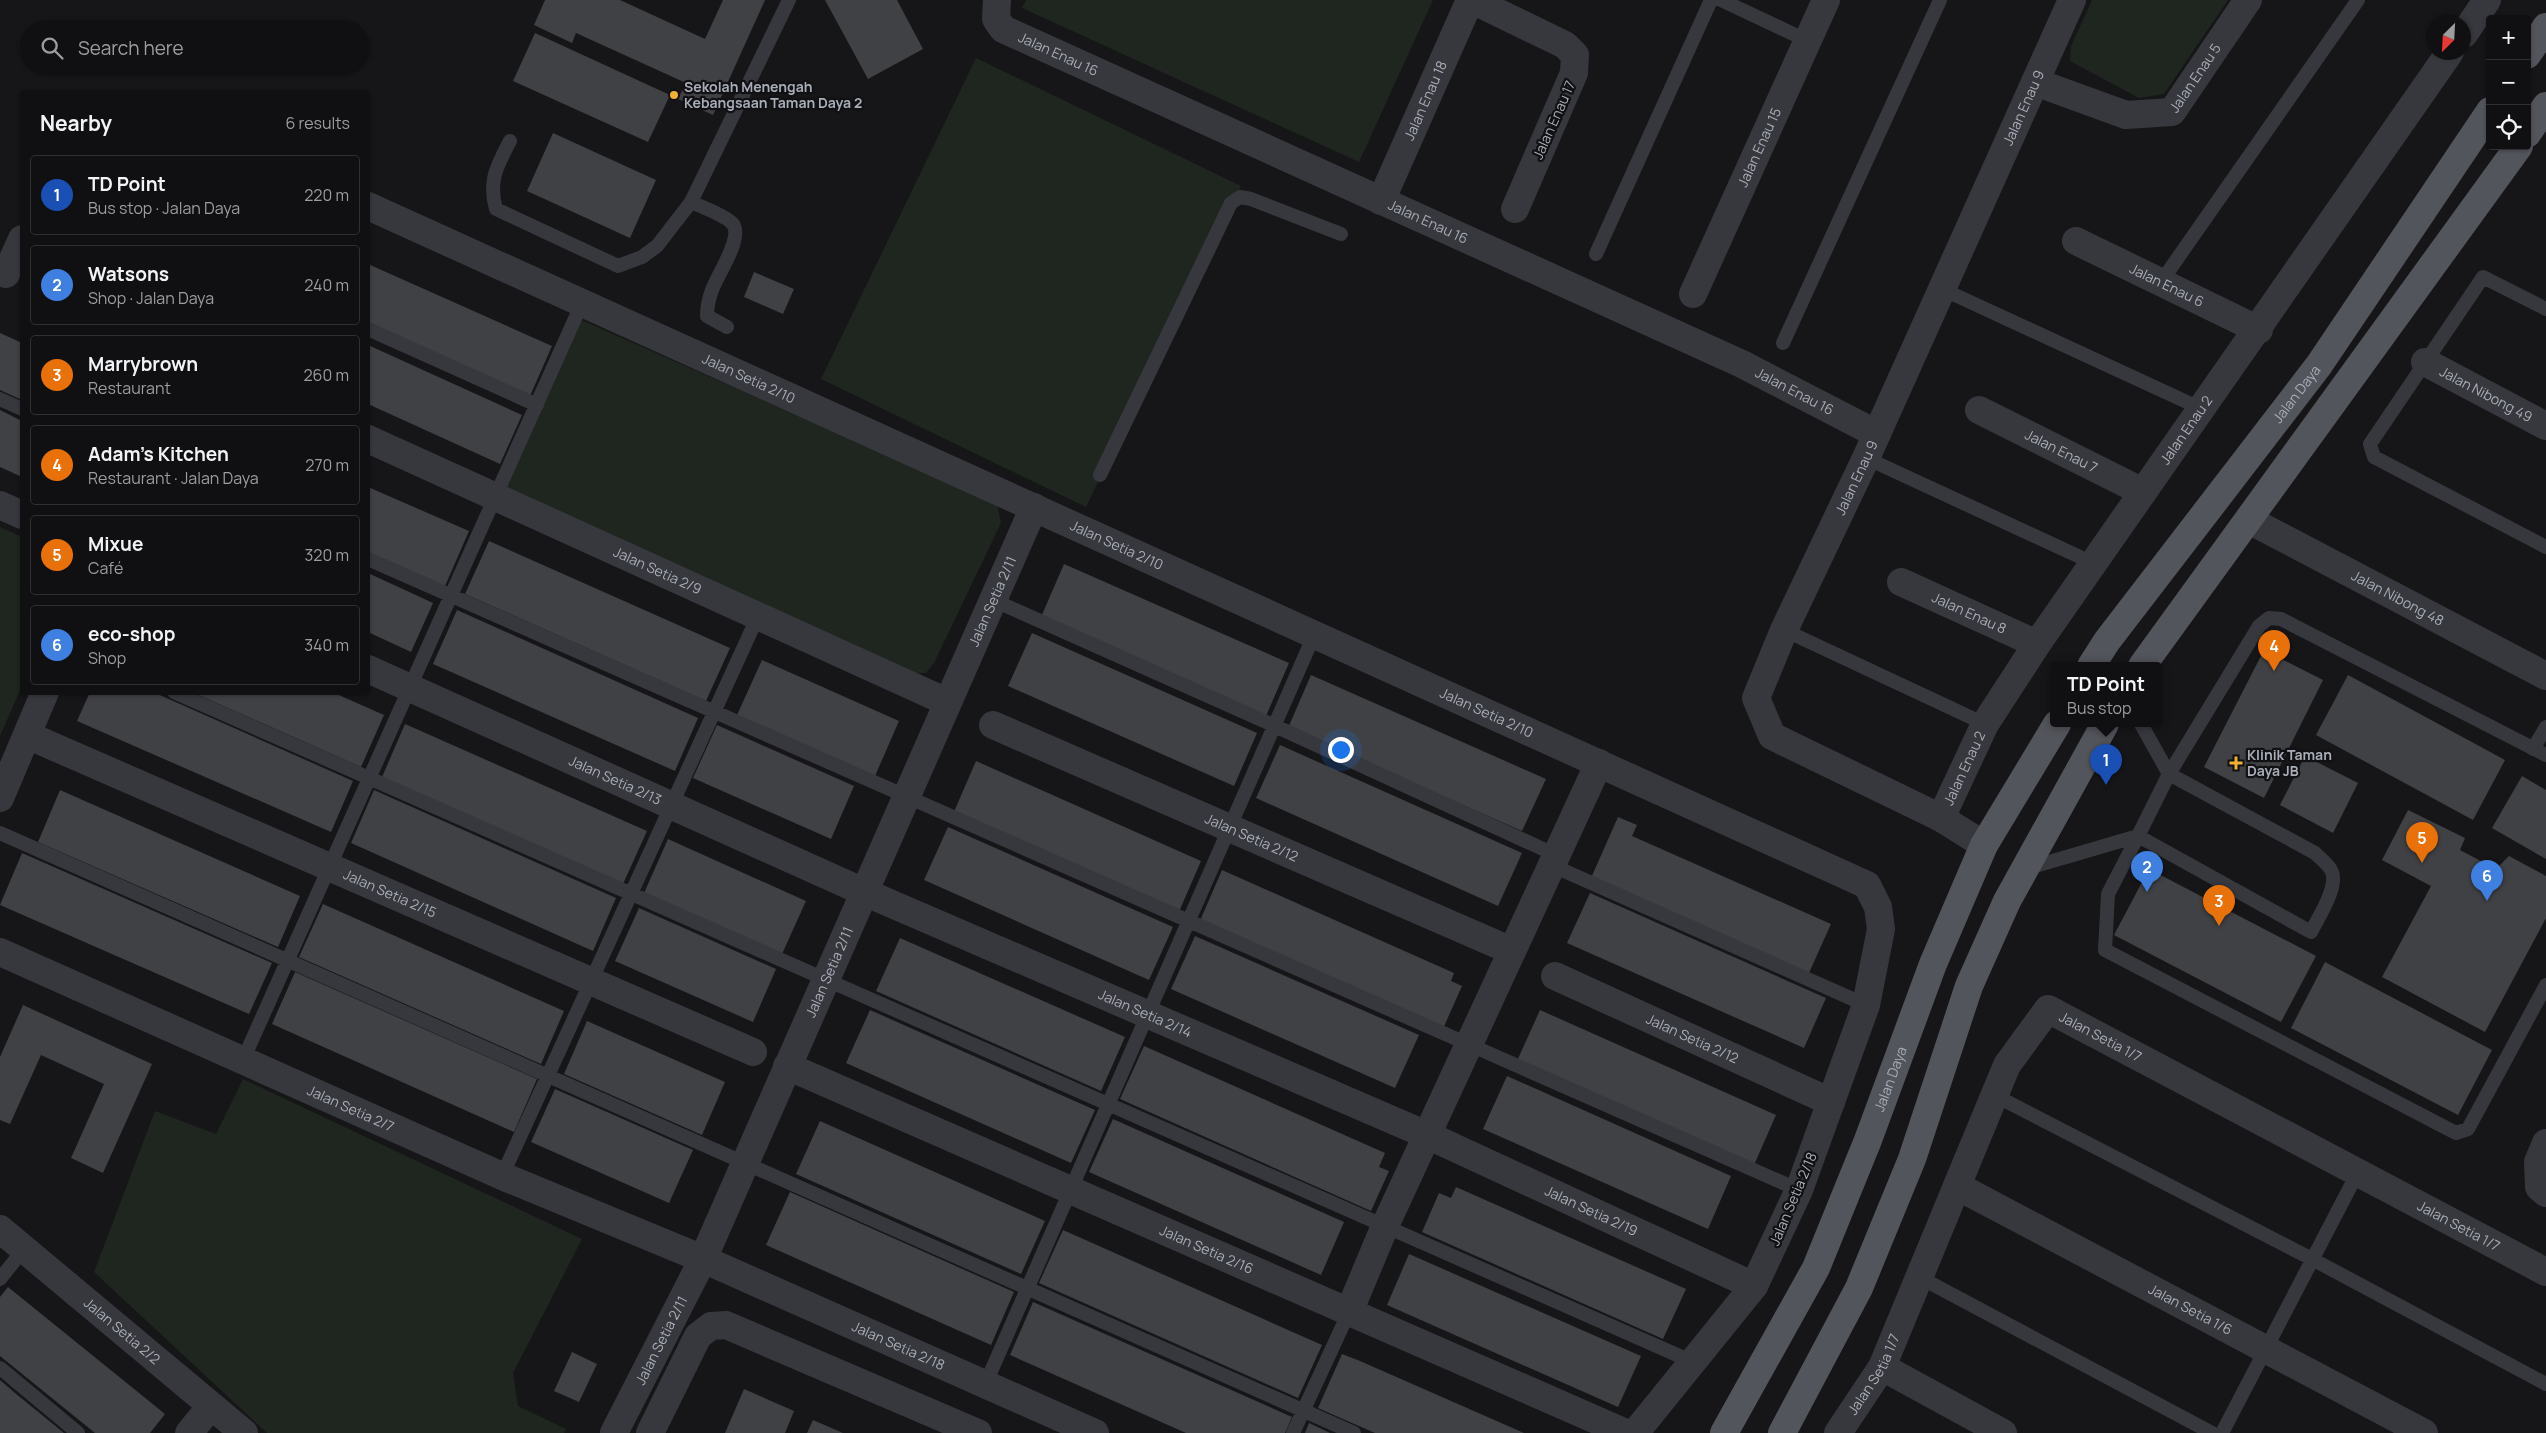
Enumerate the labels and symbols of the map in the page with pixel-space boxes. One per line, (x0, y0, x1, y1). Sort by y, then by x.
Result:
north arrow (2426, 15, 2471, 60)
street label: Jalan Enau 16 (1016, 27, 1102, 80)
street label: Jalan Enau 5 (2164, 39, 2225, 116)
street label: Jalan Enau 18 (1399, 57, 1451, 143)
street label: Jalan Enau 9 (1998, 67, 2048, 148)
place label: Sekolah Menengah Kebangsaan Taman Daya 2 (684, 77, 862, 112)
street label: Jalan Enau 17 (1528, 78, 1579, 162)
marker: Sekolah Menengah Kebangsaan Taman Daya 2 (668, 89, 680, 101)
street label: Jalan Enau 15 (1733, 104, 1785, 190)
street label: Jalan Enau 16 (1385, 195, 1471, 248)
street label: Jalan Enau 6 (2127, 259, 2207, 311)
street label: Jalan Setia 2/10 (699, 349, 799, 407)
street label: Jalan Daya (2268, 361, 2325, 427)
street label: Jalan Nibong 49 (2437, 362, 2536, 426)
street label: Jalan Enau 16 (1752, 363, 1837, 419)
street label: Jalan Enau 2 (2155, 392, 2216, 468)
street label: Jalan Enau 7 (2022, 425, 2101, 477)
street label: Jalan Enau 9 (1830, 437, 1882, 518)
street label: Jalan Setia 2/10 (1067, 515, 1167, 574)
street label: Jalan Setia 2/9 (611, 542, 705, 598)
street label: Jalan Setia 2/11 (964, 553, 1020, 649)
street label: Jalan Nibong 48 (2348, 566, 2447, 630)
street label: Jalan Enau 8 (1929, 587, 2010, 638)
pin: 4 (2258, 630, 2290, 671)
street label: Jalan Setia 2/10 (1437, 683, 1536, 742)
street label: Jalan Enau 2 (1938, 728, 1989, 808)
your location (1328, 737, 1354, 763)
pin: 1 (2090, 744, 2122, 785)
place label: Klinik Taman Daya JB (2247, 745, 2332, 780)
street label: Jalan Setia 2/13 (566, 751, 665, 809)
marker: Klinik Taman Daya JB (2229, 756, 2243, 770)
street label: Jalan Setia 2/12 (1202, 809, 1301, 866)
pin: 5 (2406, 822, 2438, 863)
pin: 2 (2131, 851, 2163, 892)
pin: 6 (2471, 860, 2503, 901)
street label: Jalan Setia 2/15 (341, 864, 440, 922)
pin: 3 (2203, 885, 2235, 926)
street label: Jalan Setia 2/11 (801, 924, 857, 1020)
street label: Jalan Setia 2/14 (1096, 984, 1195, 1041)
street label: Jalan Setia 1/7 (2056, 1007, 2145, 1066)
street label: Jalan Setia 2/12 (1643, 1009, 1742, 1068)
street label: Jalan Daya (1869, 1044, 1911, 1114)
street label: Jalan Setia 2/7 (304, 1080, 397, 1136)
street label: Jalan Setia 2/18 (1764, 1149, 1821, 1248)
street label: Jalan Setia 2/19 (1542, 1181, 1641, 1240)
street label: Jalan Setia 1/7 (2414, 1196, 2503, 1255)
street label: Jalan Setia 2/16 (1157, 1220, 1257, 1278)
street label: Jalan Setia 1/6 (2145, 1279, 2236, 1339)
street label: Jalan Setia 2/2 (80, 1293, 165, 1368)
street label: Jalan Setia 2/11 (630, 1293, 691, 1388)
street label: Jalan Setia 2/18 (849, 1316, 948, 1374)
street label: Jalan Setia 1/7 (1843, 1331, 1904, 1418)

